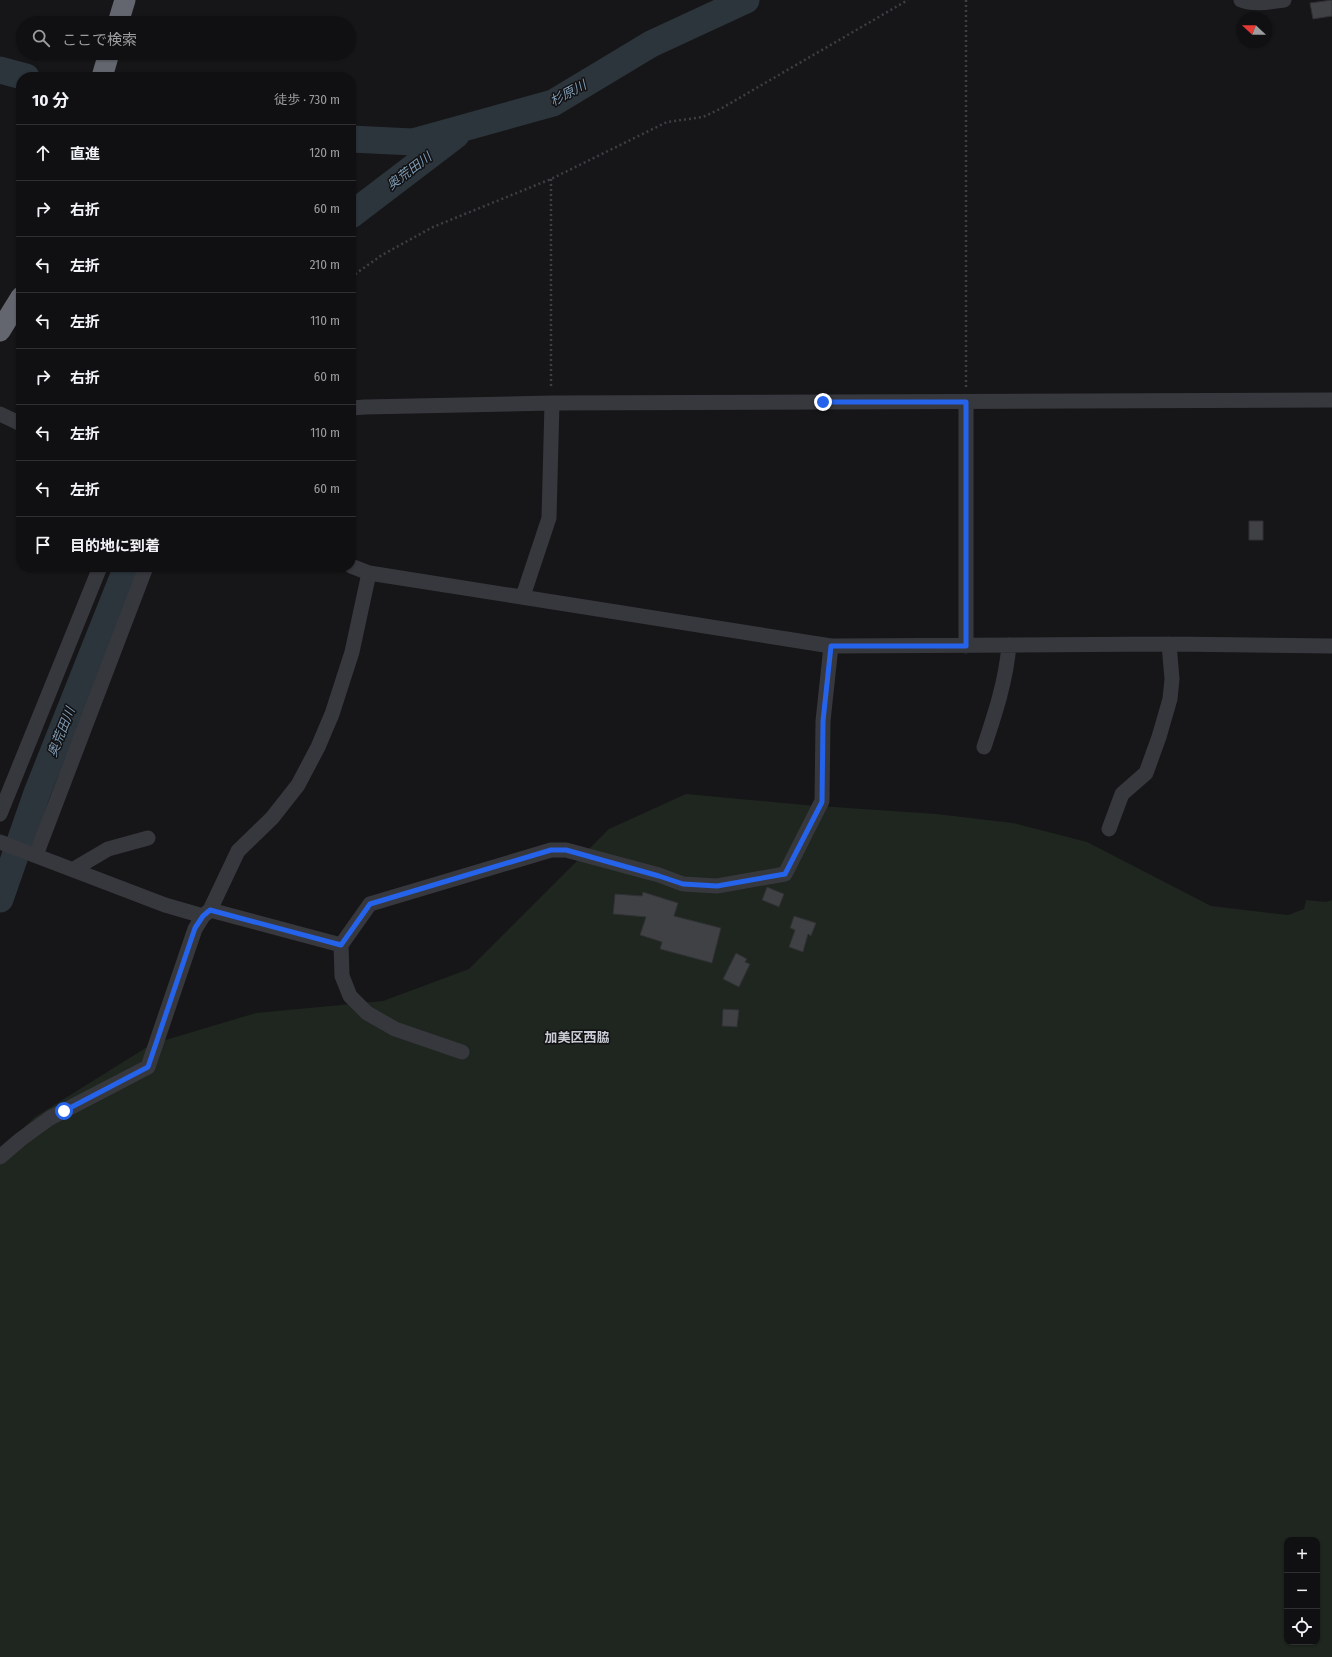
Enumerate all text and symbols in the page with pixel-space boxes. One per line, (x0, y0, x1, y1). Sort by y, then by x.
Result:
north arrow (1236, 12, 1272, 48)
search box (16, 16, 356, 60)
icon: search (30, 27, 52, 49)
text: ここで検索 (62, 31, 137, 49)
water label: 杉原川 (547, 76, 590, 109)
text: 10 分 (32, 90, 69, 111)
text: 徒歩 · 730 m (274, 92, 340, 107)
icon: ahead (32, 142, 54, 164)
text: 直進 (70, 145, 100, 163)
text: 120 m (309, 145, 340, 160)
water label: 奥荒田川 (384, 148, 436, 193)
icon: right (32, 198, 54, 220)
text: 右折 (70, 201, 100, 219)
text: 60 m (314, 201, 340, 216)
icon: left (32, 254, 54, 276)
text: 左折 (70, 257, 100, 275)
text: 210 m (310, 257, 340, 272)
icon: left (32, 310, 54, 332)
text: 左折 (70, 313, 100, 331)
text: 110 m (310, 313, 340, 328)
icon: right (32, 366, 54, 388)
text: 右折 (70, 369, 100, 387)
text: 60 m (314, 369, 340, 384)
route end (814, 393, 832, 411)
icon: left (32, 422, 54, 444)
text: 左折 (70, 425, 100, 443)
text: 110 m (310, 425, 340, 440)
icon: left (32, 478, 54, 500)
text: 左折 (70, 481, 100, 499)
text: 60 m (314, 481, 340, 496)
icon: arrive (32, 534, 54, 556)
text: 目的地に到着 (70, 537, 160, 555)
water label: 奥荒田川 (44, 703, 78, 759)
district label: 加美区西脇 (544, 1030, 610, 1045)
route start (55, 1102, 73, 1120)
map controls (1284, 1537, 1320, 1645)
button: + (1284, 1537, 1320, 1573)
button: − (1284, 1573, 1320, 1609)
button: locate (1284, 1609, 1320, 1645)

